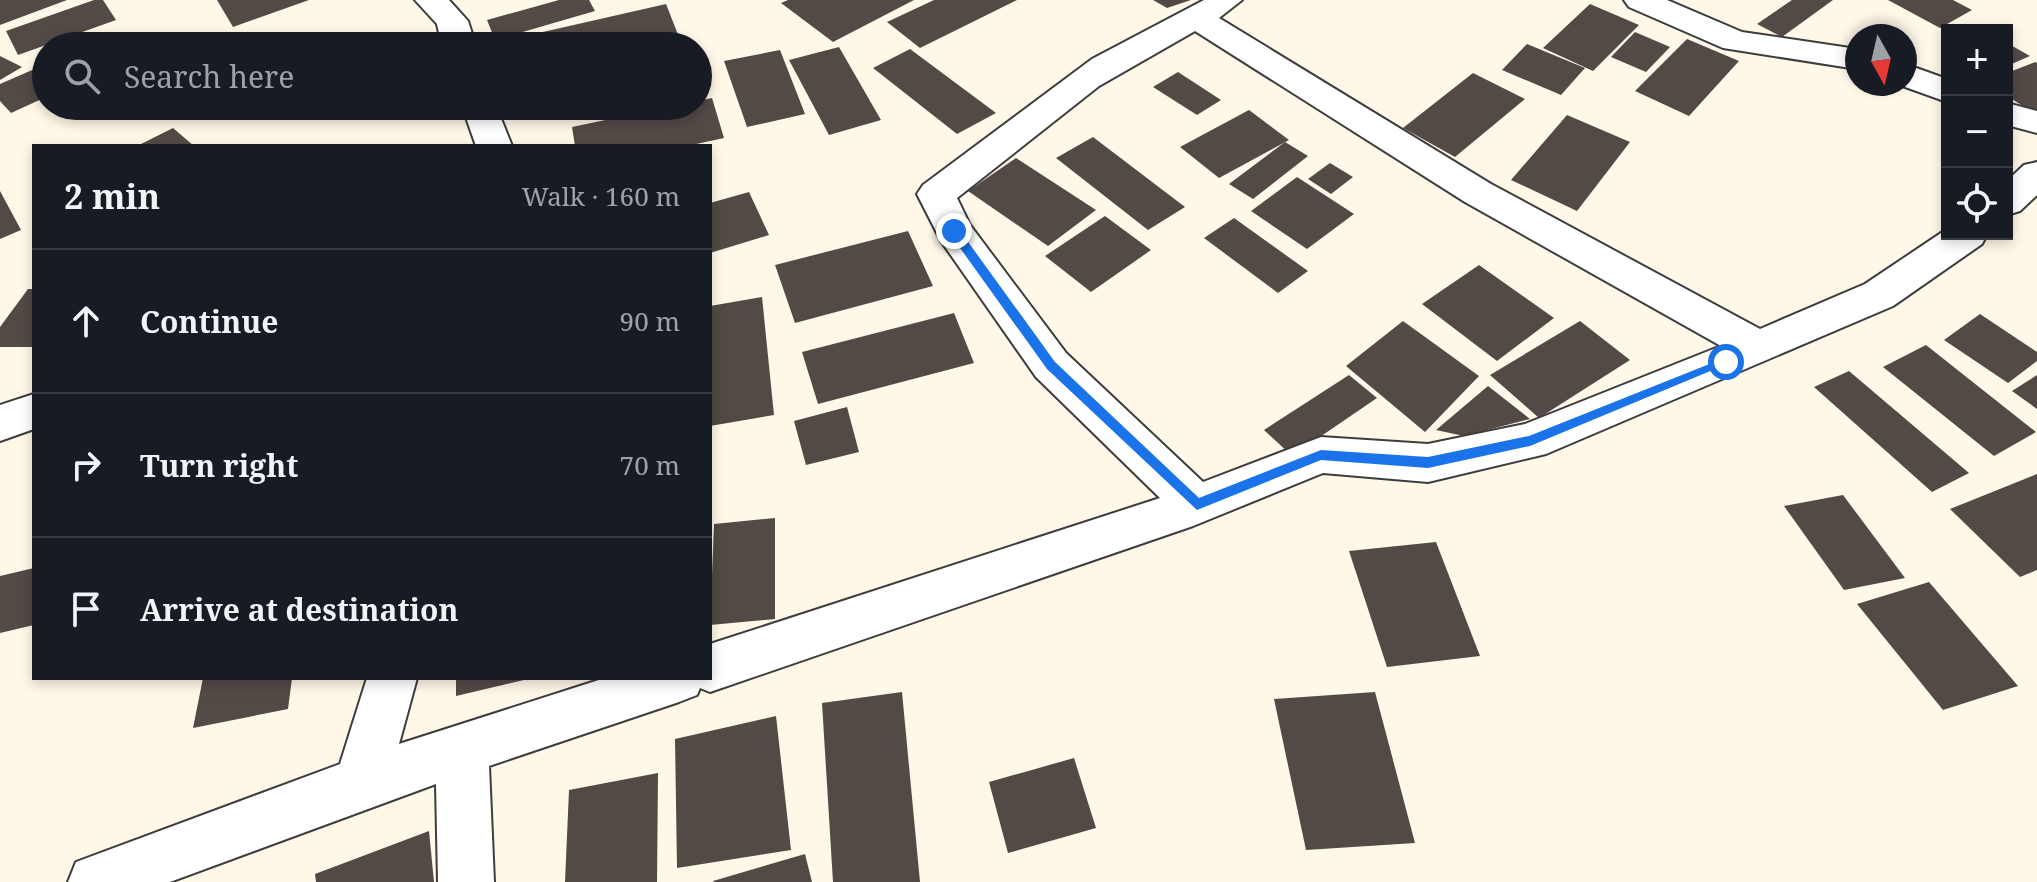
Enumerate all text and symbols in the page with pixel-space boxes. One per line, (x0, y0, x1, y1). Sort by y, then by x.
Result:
north arrow (1845, 24, 1917, 96)
map controls (1941, 24, 2013, 240)
button: + (1941, 24, 2013, 96)
search box (32, 32, 712, 120)
icon: search (60, 54, 104, 98)
text: Search here (124, 56, 294, 97)
button: − (1941, 96, 2013, 168)
button: locate (1941, 168, 2013, 240)
text: 2 min (64, 173, 160, 219)
text: Walk · 160 m (522, 178, 680, 214)
route end (936, 213, 972, 249)
icon: ahead (64, 299, 108, 343)
text: Continue (140, 301, 278, 342)
text: 90 m (620, 303, 680, 339)
route start (1708, 344, 1744, 380)
icon: right (64, 443, 108, 487)
text: Turn right (140, 445, 298, 486)
text: 70 m (620, 447, 680, 483)
icon: arrive (64, 587, 108, 631)
text: Arrive at destination (140, 589, 459, 630)

